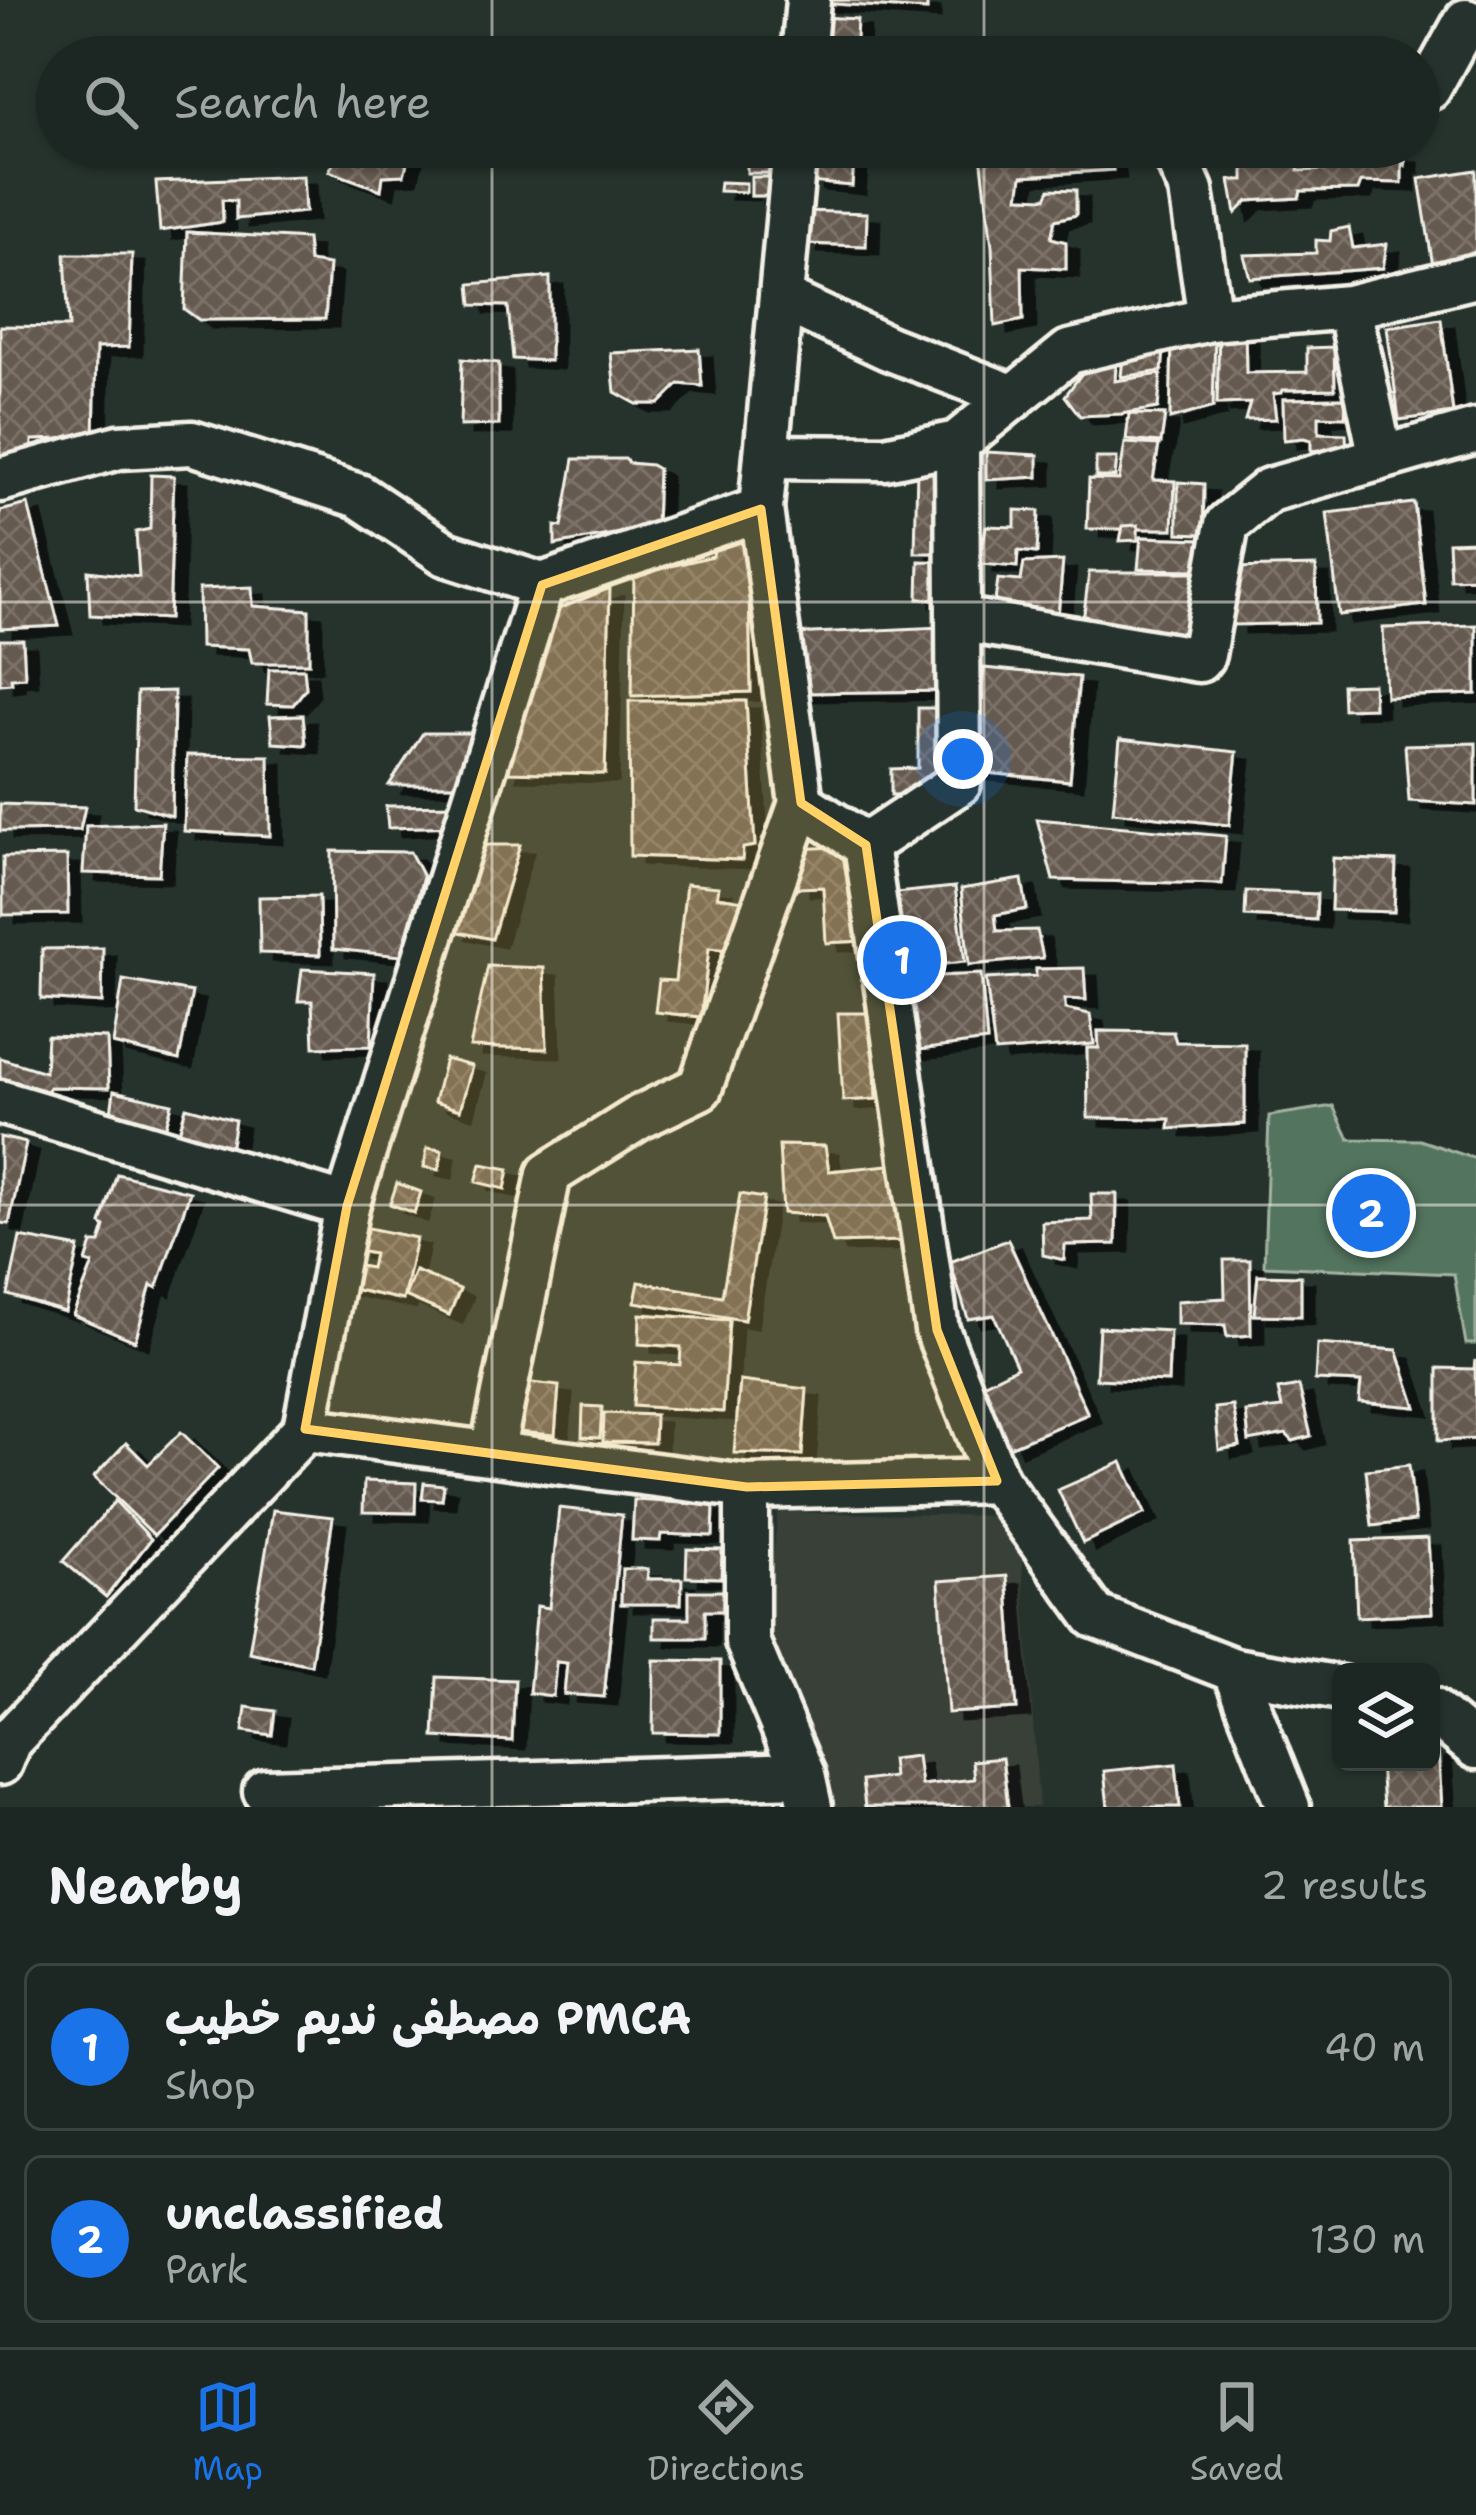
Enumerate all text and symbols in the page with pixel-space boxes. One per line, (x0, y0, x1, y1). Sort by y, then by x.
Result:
search box (36, 36, 1440, 168)
icon: search (78, 69, 144, 135)
text: Search here (174, 72, 431, 132)
your location (933, 729, 993, 789)
pin: 1 (863, 915, 941, 1005)
pin: 2 (1332, 1168, 1410, 1258)
map controls (1332, 1663, 1440, 1771)
button: layers (1332, 1663, 1440, 1771)
text: Nearby (48, 1851, 243, 1919)
text: 2 results (1261, 1859, 1428, 1911)
text: مصطفى نديم خطيب PMCA (165, 1988, 692, 2048)
text: 1 (81, 2021, 99, 2073)
text: 40 m (1324, 2021, 1425, 2073)
text: Shop (165, 2059, 256, 2111)
text: unclassified (165, 2183, 444, 2243)
text: 2 (76, 2213, 104, 2265)
text: 130 m (1310, 2213, 1425, 2265)
text: Park (165, 2243, 249, 2295)
tab: Map (192, 2374, 263, 2491)
tab: Directions (648, 2374, 805, 2491)
tab: Saved (1190, 2374, 1284, 2491)

